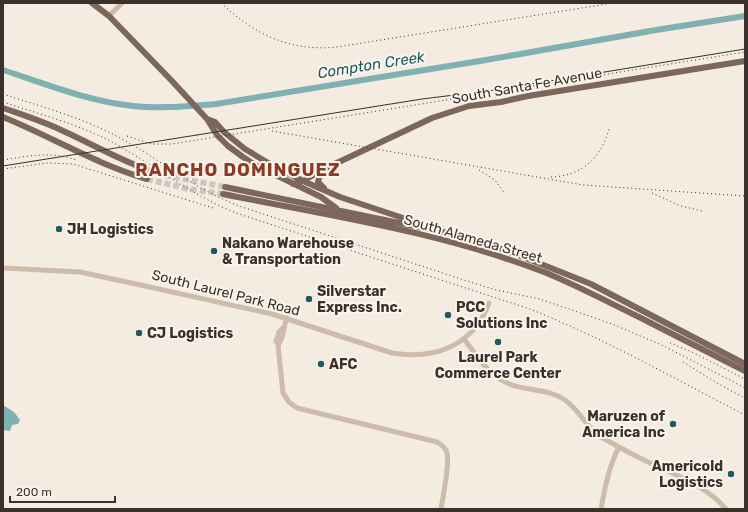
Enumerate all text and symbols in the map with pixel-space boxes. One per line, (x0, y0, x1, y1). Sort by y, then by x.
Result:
water label: Compton Creek (316, 48, 426, 82)
street label: South Santa Fe Avenue (451, 64, 603, 108)
district label: RANCHO DOMINGUEZ (135, 159, 341, 181)
street label: South Alameda Street (402, 211, 545, 267)
place label: JH Logistics (67, 221, 154, 238)
marker: JH Logistics (54, 224, 64, 234)
place label: Nakano Warehouse & Transportation (222, 235, 354, 268)
marker: Nakano Warehouse & Transportation (209, 246, 219, 256)
street label: South Laurel Park Road (150, 266, 302, 320)
place label: Silverstar Express Inc. (317, 283, 402, 316)
marker: Silverstar Express Inc. (304, 294, 314, 304)
place label: PCC Solutions Inc (456, 299, 547, 332)
marker: PCC Solutions Inc (443, 310, 453, 320)
place label: CJ Logistics (147, 325, 233, 342)
marker: CJ Logistics (134, 328, 144, 338)
marker: Laurel Park Commerce Center (493, 337, 503, 347)
place label: Laurel Park Commerce Center (435, 349, 562, 382)
place label: AFC (329, 356, 358, 373)
marker: AFC (316, 359, 326, 369)
place label: Maruzen of America Inc (582, 408, 666, 441)
marker: Maruzen of America Inc (668, 419, 678, 429)
place label: Americold Logistics (652, 458, 723, 491)
marker: Americold Logistics (726, 469, 736, 479)
scale bar (10, 478, 115, 504)
text: 200 m (16, 485, 52, 499)

